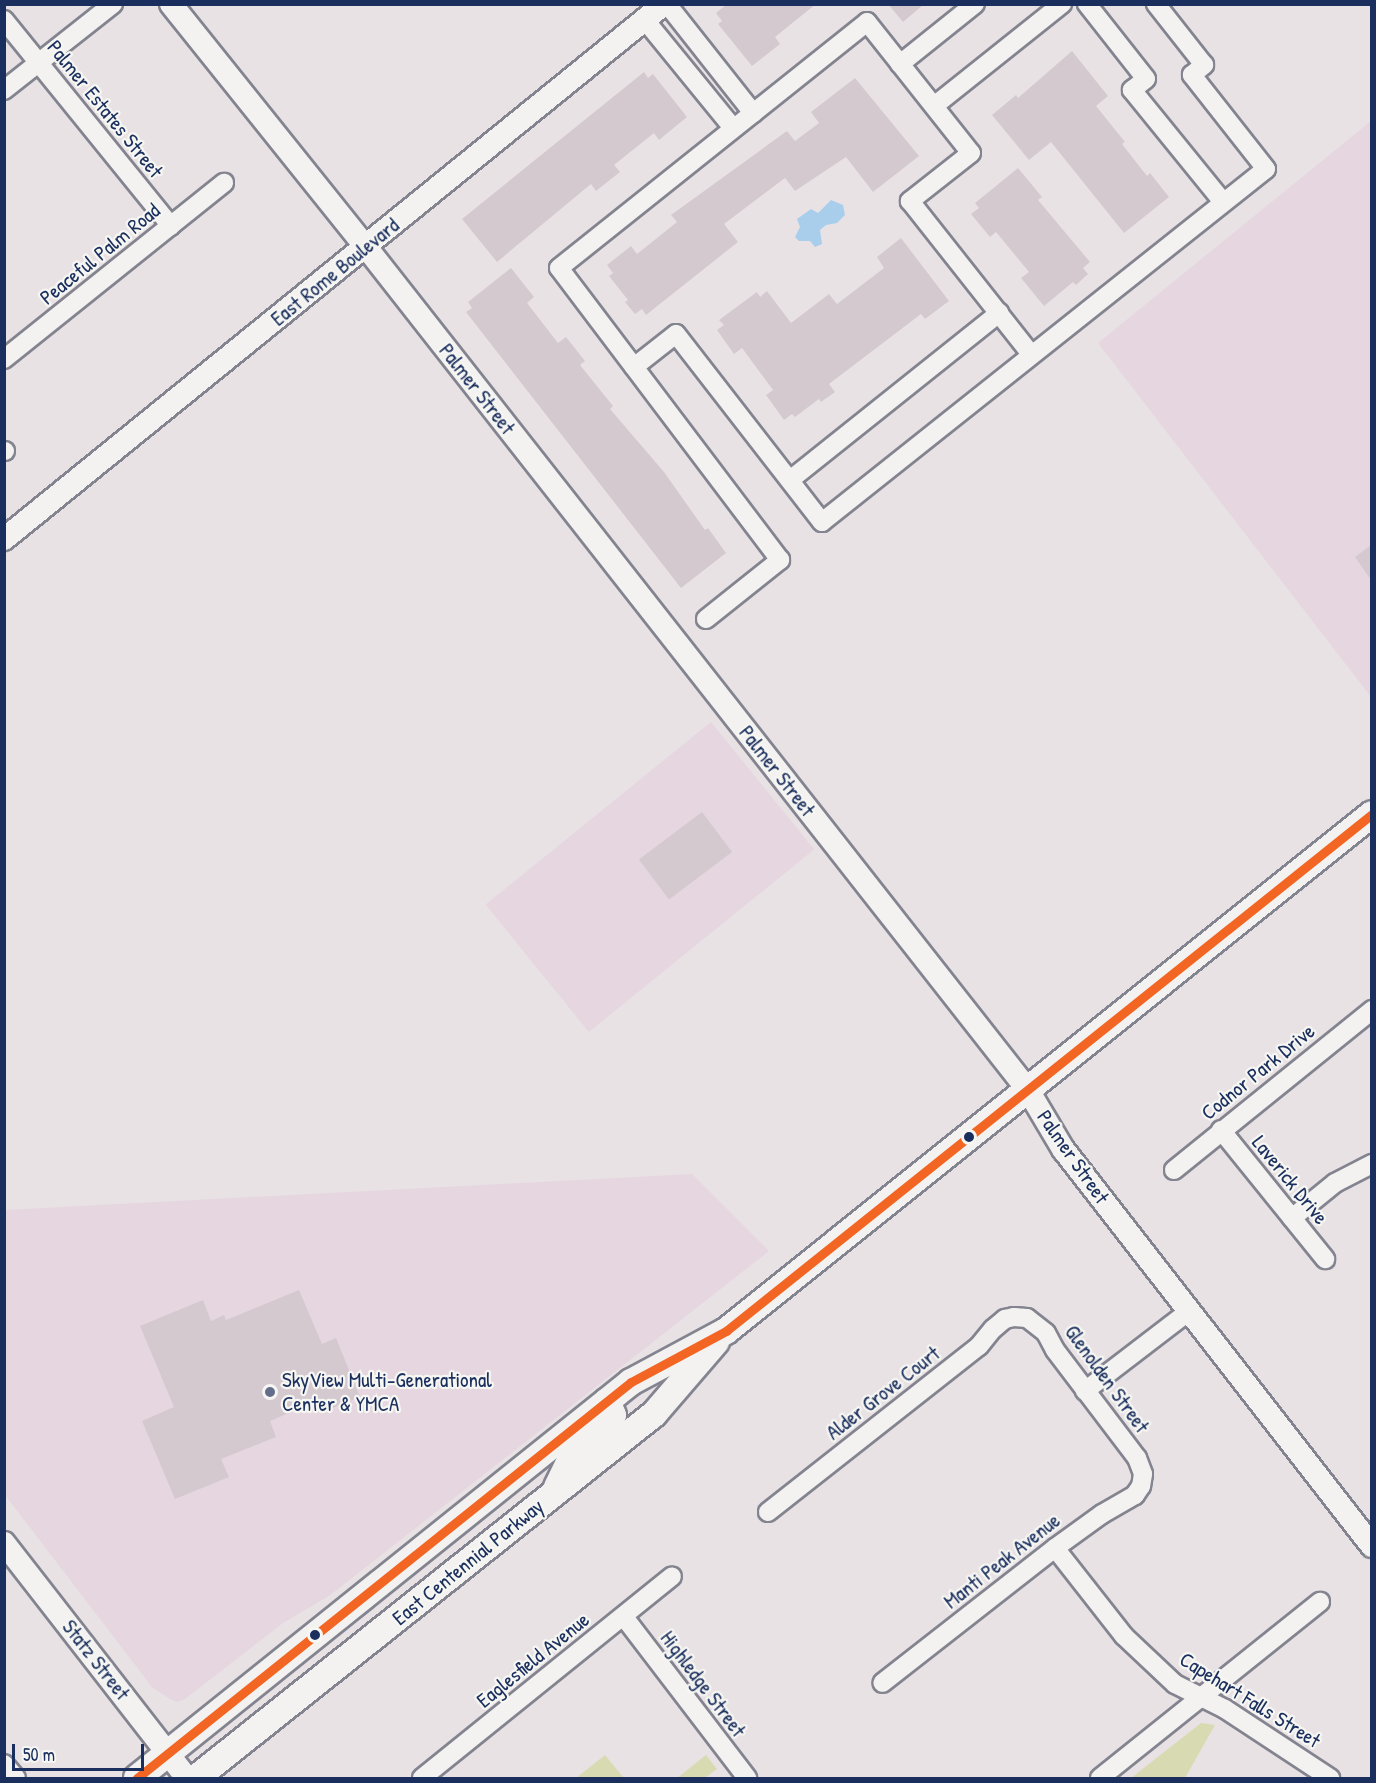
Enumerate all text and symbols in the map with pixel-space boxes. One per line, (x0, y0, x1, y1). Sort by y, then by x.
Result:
street label: Palmer Estates Street (42, 35, 168, 183)
street label: Peaceful Palm Road (35, 198, 165, 310)
street label: East Rome Boulevard (266, 213, 404, 331)
street label: Palmer Street (434, 339, 520, 439)
street label: Palmer Street (734, 721, 820, 821)
street label: Codnor Park Drive (1196, 1019, 1320, 1125)
street label: Palmer Street (1032, 1105, 1114, 1209)
unlabelled marker (963, 1131, 975, 1143)
street label: Laverick Drive (1247, 1131, 1333, 1229)
street label: Glenolden Street (1059, 1320, 1155, 1438)
street label: Alder Grove Court (821, 1341, 945, 1445)
place label: SkyView Multi-Generational Center & YMCA (282, 1367, 492, 1417)
marker: SkyView Multi-Generational Center & YMCA (263, 1385, 277, 1399)
street label: East Centennial Parkway (387, 1493, 549, 1631)
street label: Manti Peak Avenue (939, 1508, 1065, 1614)
street label: Eaglesfield Avenue (472, 1607, 594, 1713)
street label: Statz Street (57, 1615, 135, 1705)
street label: Highledge Street (655, 1626, 751, 1742)
unlabelled marker (309, 1629, 321, 1641)
street label: Capehart Falls Street (1175, 1647, 1325, 1753)
scale bar (15, 1732, 147, 1770)
text: 50 m (23, 1742, 55, 1767)

